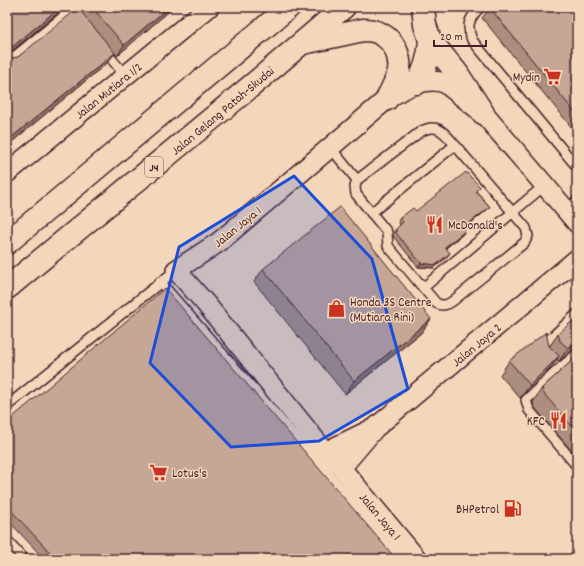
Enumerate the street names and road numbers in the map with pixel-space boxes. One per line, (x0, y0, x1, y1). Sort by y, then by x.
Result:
street label: Jalan Mutiara 1/2 (72, 59, 147, 125)
street label: Jalan Gelang Patah-Skudai (168, 63, 280, 161)
road number: J4 (145, 157, 163, 177)
street label: Jalan Jaya 1 (210, 203, 267, 253)
street label: Jalan Jaya 2 (449, 319, 507, 372)
street label: Jalan Jaya 1 (353, 490, 405, 546)

